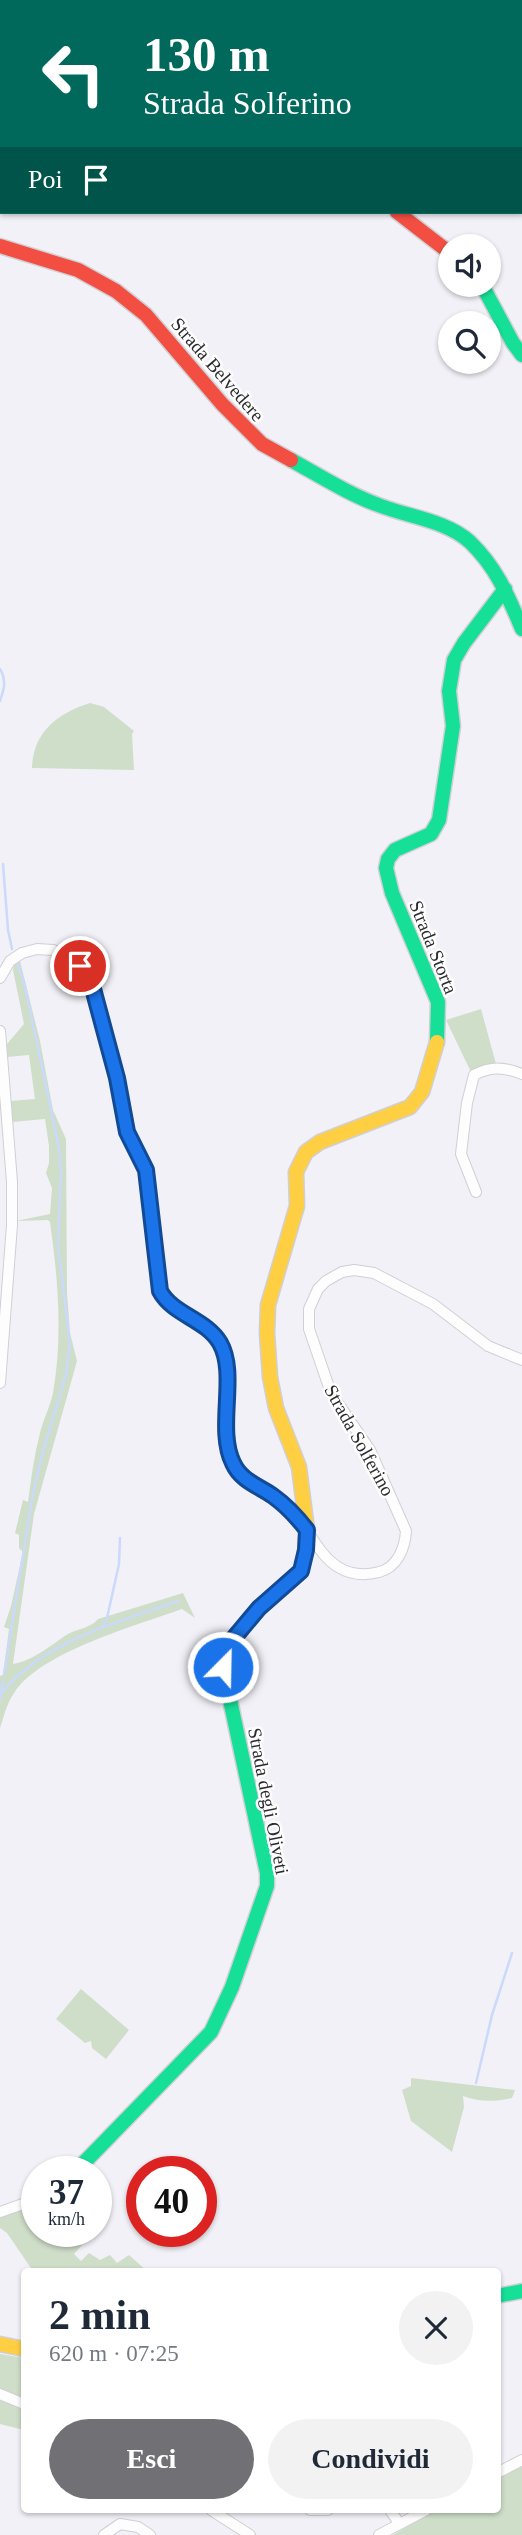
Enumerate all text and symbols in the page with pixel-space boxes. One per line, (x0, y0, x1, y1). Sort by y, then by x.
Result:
text: 130 m (143, 27, 270, 82)
icon: left (28, 28, 119, 119)
text: Strada Solferino (143, 85, 352, 121)
icon: arrive (77, 161, 115, 199)
text: Poi (28, 165, 63, 194)
map controls (438, 234, 501, 374)
button: sound (438, 234, 501, 297)
button: search (438, 311, 501, 374)
street label: Strada Belvedere (167, 313, 268, 425)
street label: Strada Storta (405, 898, 462, 997)
pin (50, 936, 110, 996)
icon: arrive (61, 947, 99, 985)
street label: Strada Solferino (320, 1381, 399, 1500)
position arrow (186, 1630, 260, 1704)
street label: Strada degli Oliveti (244, 1726, 293, 1876)
speed limit sign: 40 (126, 2156, 217, 2247)
text: 37 (49, 2173, 84, 2212)
text: km/h (48, 2209, 85, 2229)
button: close (399, 2291, 473, 2365)
text: 2 min (49, 2292, 151, 2338)
text: 620 m · 07:25 (49, 2341, 179, 2366)
button: Esci (49, 2419, 254, 2499)
button: Condividi (268, 2419, 473, 2499)

